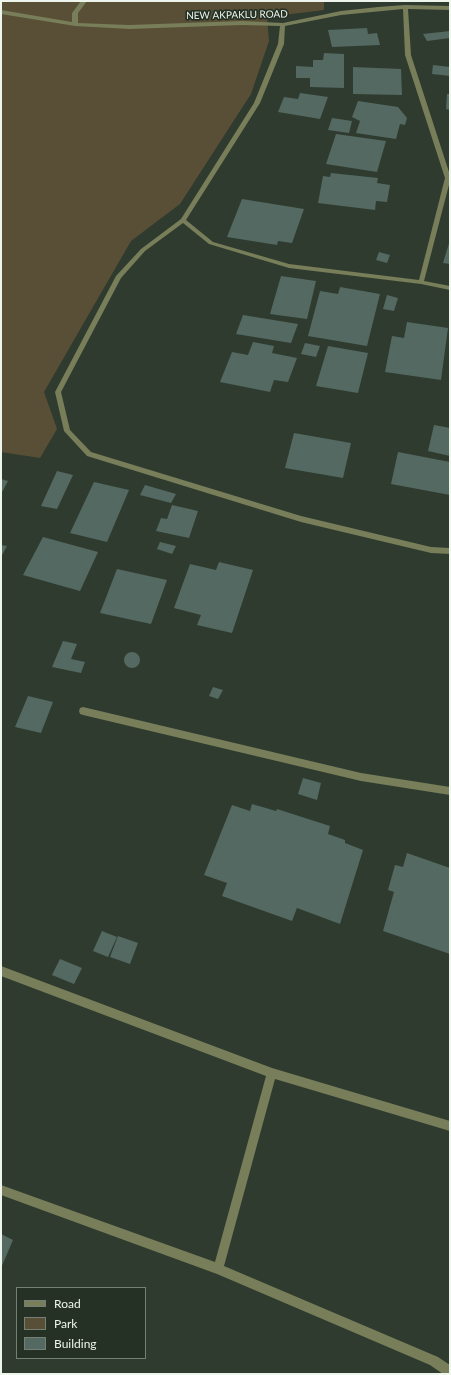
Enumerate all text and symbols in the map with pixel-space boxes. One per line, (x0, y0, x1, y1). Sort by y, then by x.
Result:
street label: NEW AKPAKLU ROAD (186, 8, 288, 22)
legend (16, 1287, 146, 1359)
text: Road (54, 1296, 81, 1311)
text: Park (54, 1316, 77, 1331)
text: Building (54, 1336, 97, 1351)

